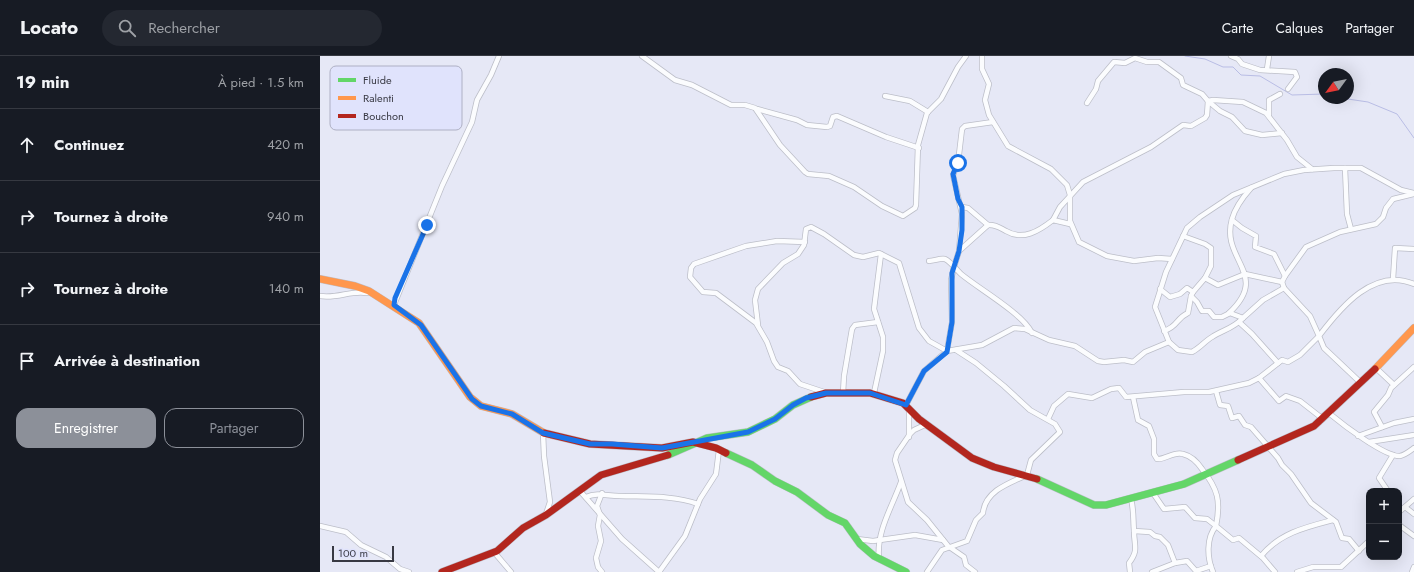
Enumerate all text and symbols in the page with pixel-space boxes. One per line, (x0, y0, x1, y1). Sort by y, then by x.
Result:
search box (102, 10, 382, 46)
text: Locato (20, 14, 78, 41)
icon: search (116, 17, 138, 39)
text: Rechercher (148, 17, 220, 39)
text: Carte (1222, 18, 1253, 38)
text: Calques (1275, 18, 1323, 38)
text: Partager (1345, 18, 1394, 38)
legend (330, 66, 462, 130)
north arrow (1318, 68, 1354, 104)
text: 19 min (16, 70, 70, 94)
text: Fluide (363, 72, 392, 88)
text: À pied · 1.5 km (218, 73, 304, 92)
text: Ralenti (363, 90, 394, 106)
text: Bouchon (363, 108, 404, 124)
icon: ahead (16, 134, 38, 156)
text: Continuez (54, 134, 124, 156)
text: 420 m (267, 135, 304, 154)
route start (949, 154, 967, 172)
icon: right (16, 206, 38, 228)
text: Tournez à droite (54, 206, 168, 228)
text: 940 m (267, 207, 304, 226)
route end (418, 216, 436, 234)
icon: right (16, 278, 38, 300)
text: Tournez à droite (54, 278, 168, 300)
text: 140 m (269, 279, 304, 298)
icon: arrive (16, 350, 38, 372)
text: Arrivée à destination (54, 350, 200, 372)
button: Enregistrer (16, 408, 156, 448)
button: Partager (164, 408, 304, 448)
map controls (1366, 488, 1402, 560)
button: + (1366, 488, 1402, 524)
button: − (1366, 524, 1402, 560)
scale bar (332, 544, 394, 563)
text: 100 m (338, 545, 368, 561)

